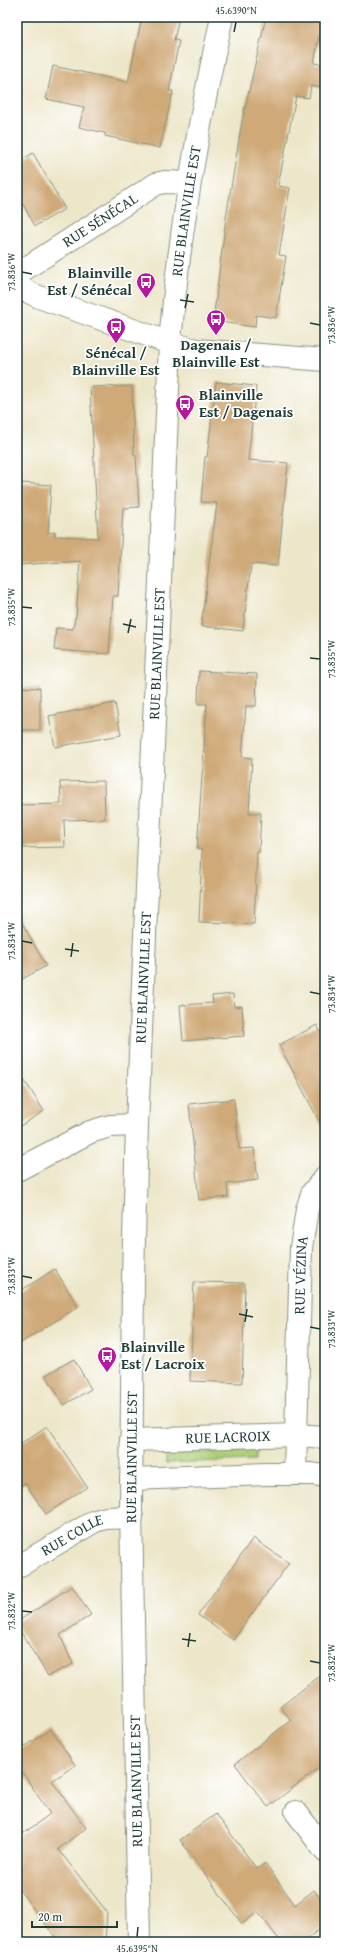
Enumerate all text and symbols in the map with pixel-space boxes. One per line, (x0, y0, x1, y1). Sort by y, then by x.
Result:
text: 45.6390°N (215, 3, 257, 18)
street label: RUE BLAINVILLE EST (166, 143, 206, 277)
street label: RUE SÉNÉCAL (58, 187, 142, 252)
text: 73.836°W (4, 252, 19, 291)
place label: Blainville Est / Sénécal (47, 262, 132, 300)
bus stop icon: Blainville Est / Sénécal (135, 271, 157, 299)
text: 73.836°W (324, 305, 339, 344)
bus stop icon: Dagenais / Blainville Est (205, 308, 227, 336)
bus stop icon: Sénécal / Blainville Est (105, 316, 127, 344)
place label: Dagenais / Blainville Est (172, 334, 260, 372)
place label: Sénécal / Blainville Est (72, 342, 160, 380)
place label: Blainville Est / Dagenais (199, 384, 293, 422)
bus stop icon: Blainville Est / Dagenais (174, 393, 196, 421)
text: 73.835°W (4, 587, 19, 626)
street label: RUE BLAINVILLE EST (143, 587, 170, 720)
text: 73.835°W (324, 639, 339, 678)
street label: RUE BLAINVILLE EST (129, 910, 156, 1044)
text: 73.834°W (4, 921, 19, 960)
text: 73.834°W (324, 974, 339, 1013)
street label: RUE VÉZINA (288, 1234, 313, 1315)
text: 73.833°W (4, 1256, 19, 1295)
text: 73.833°W (324, 1309, 339, 1348)
place label: Blainville Est / Lacroix (121, 1336, 205, 1374)
bus stop icon: Blainville Est / Lacroix (96, 1345, 118, 1373)
street label: RUE BLAINVILLE EST (120, 1390, 142, 1523)
street label: RUE LACROIX (185, 1425, 272, 1448)
street label: RUE COLLE (37, 1508, 106, 1561)
text: 73.832°W (4, 1591, 19, 1630)
text: 73.832°W (324, 1643, 339, 1682)
street label: RUE BLAINVILLE EST (124, 1714, 147, 1847)
scale bar (32, 1903, 117, 1929)
text: 20 m (38, 1908, 62, 1925)
text: 45.6395°N (116, 1941, 158, 1956)

